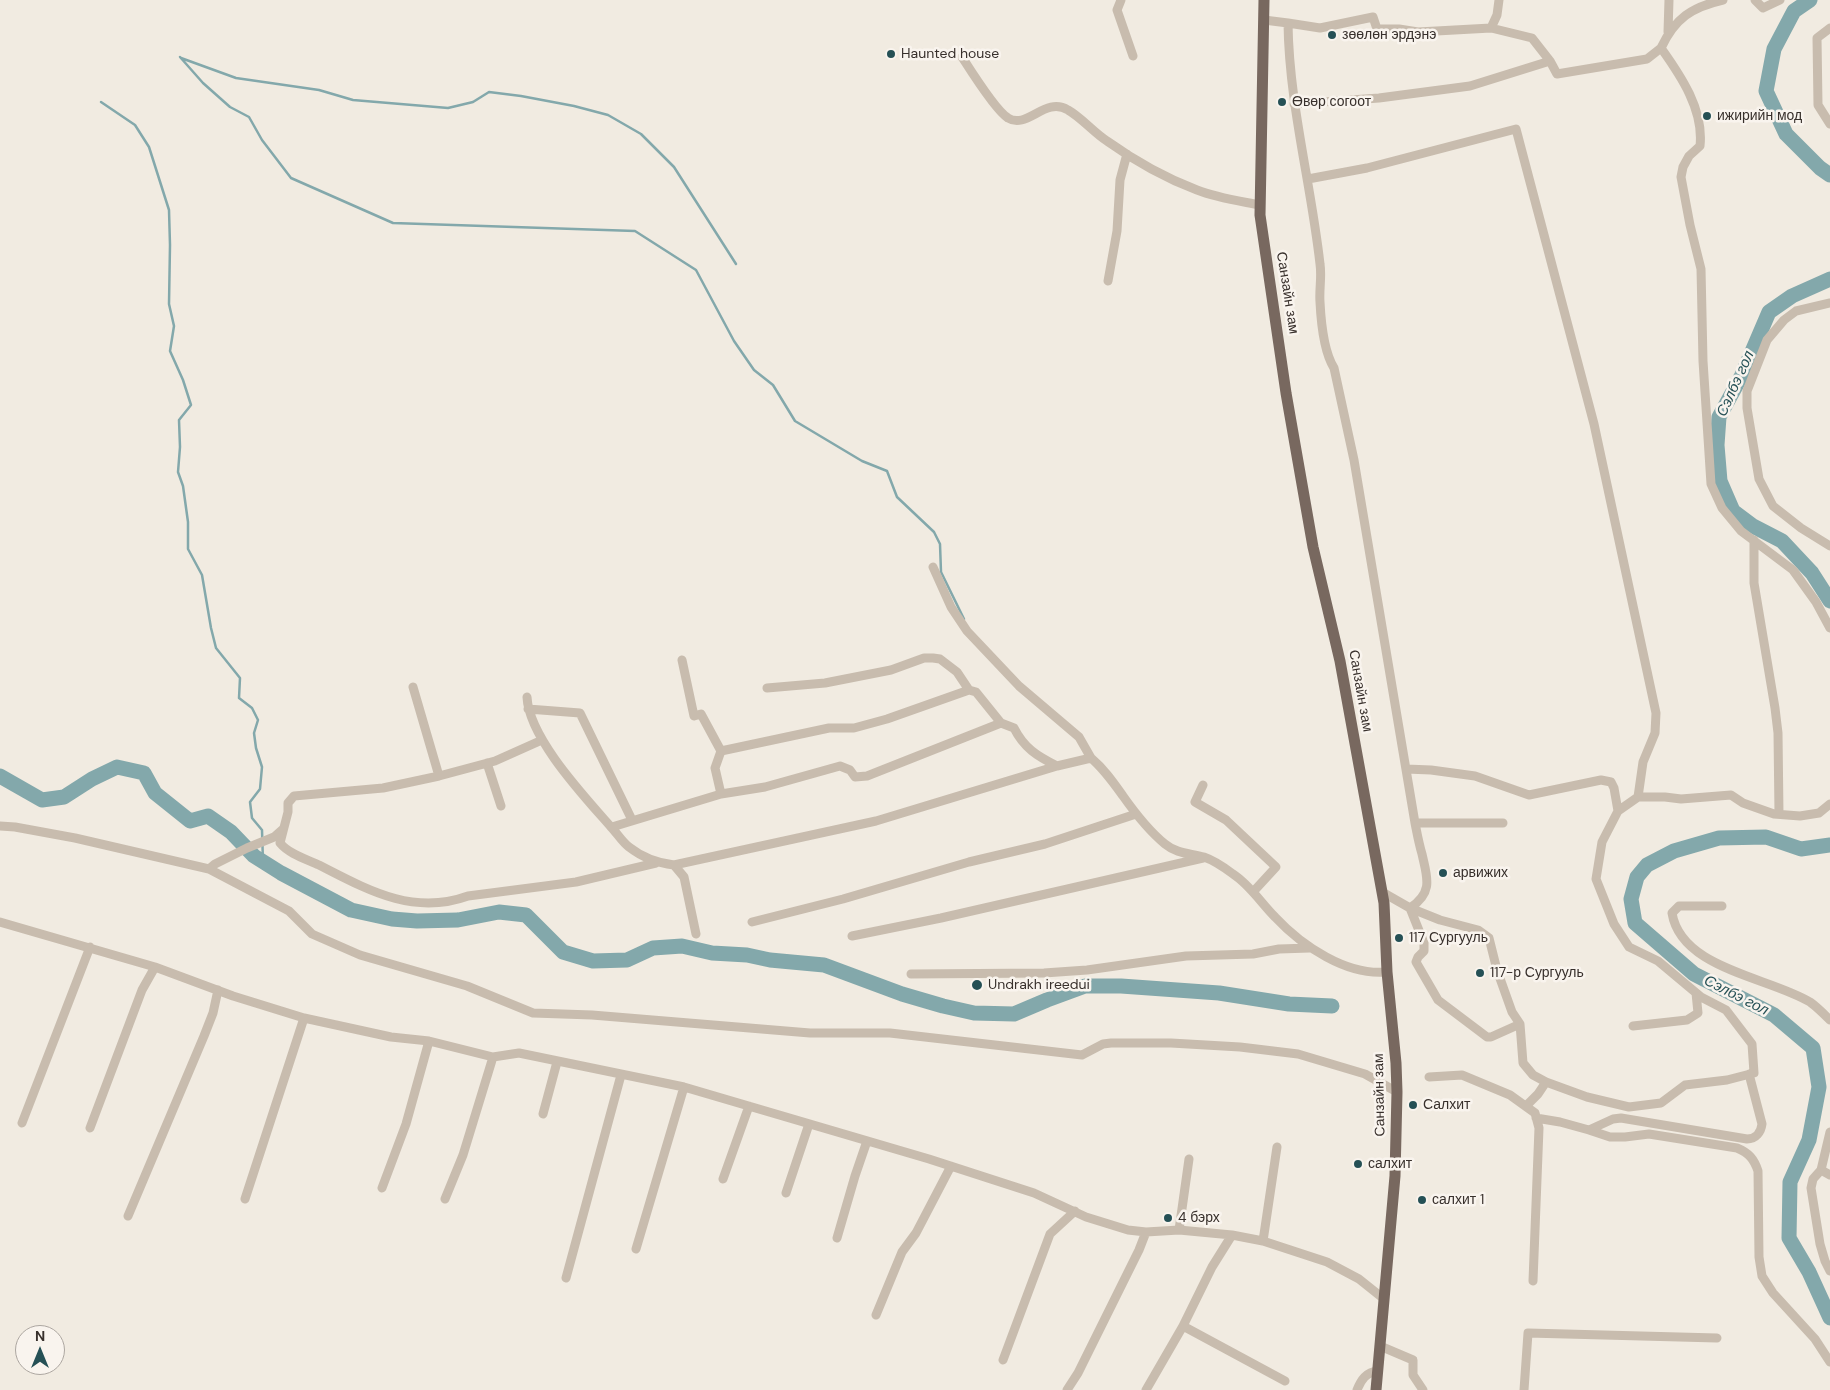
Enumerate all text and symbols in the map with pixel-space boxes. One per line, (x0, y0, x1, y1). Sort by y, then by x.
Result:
place label: зөөлөн эрдэнэ (1342, 27, 1436, 43)
marker: зөөлөн эрдэнэ (1326, 29, 1338, 41)
place label: Haunted house (901, 46, 999, 62)
marker: Haunted house (885, 48, 897, 60)
place label: Өвөр согоот (1292, 94, 1371, 110)
marker: Өвөр согоот (1276, 96, 1288, 108)
place label: ижирийн мод (1717, 108, 1802, 124)
marker: ижирийн мод (1701, 110, 1713, 122)
street label: Санзайн зам (1272, 251, 1302, 335)
water label: Сэлбэ гол (1714, 348, 1758, 420)
street label: Санзайн зам (1345, 649, 1375, 733)
place label: арвижих (1453, 865, 1508, 881)
marker: арвижих (1437, 867, 1449, 879)
place label: 117 Сургууль (1409, 930, 1488, 946)
marker: 117 Сургууль (1393, 932, 1405, 944)
place label: 117-р Сургууль (1490, 965, 1584, 981)
marker: 117-р Сургууль (1474, 967, 1486, 979)
water label: Сэлбэ гол (1701, 972, 1771, 1020)
place label: Undrakh ireedui (988, 977, 1090, 993)
marker: Undrakh ireedui (970, 978, 984, 992)
street label: Санзайн зам (1371, 1053, 1389, 1137)
place label: Салхит (1423, 1097, 1470, 1113)
marker: Салхит (1407, 1099, 1419, 1111)
place label: салхит (1368, 1156, 1412, 1172)
marker: салхит (1352, 1158, 1364, 1170)
place label: салхит 1 (1432, 1192, 1484, 1208)
marker: салхит 1 (1416, 1194, 1428, 1206)
place label: 4 бэрх (1178, 1210, 1220, 1226)
marker: 4 бэрх (1162, 1212, 1174, 1224)
north arrow (15, 1325, 65, 1375)
text: N (35, 1327, 45, 1345)

